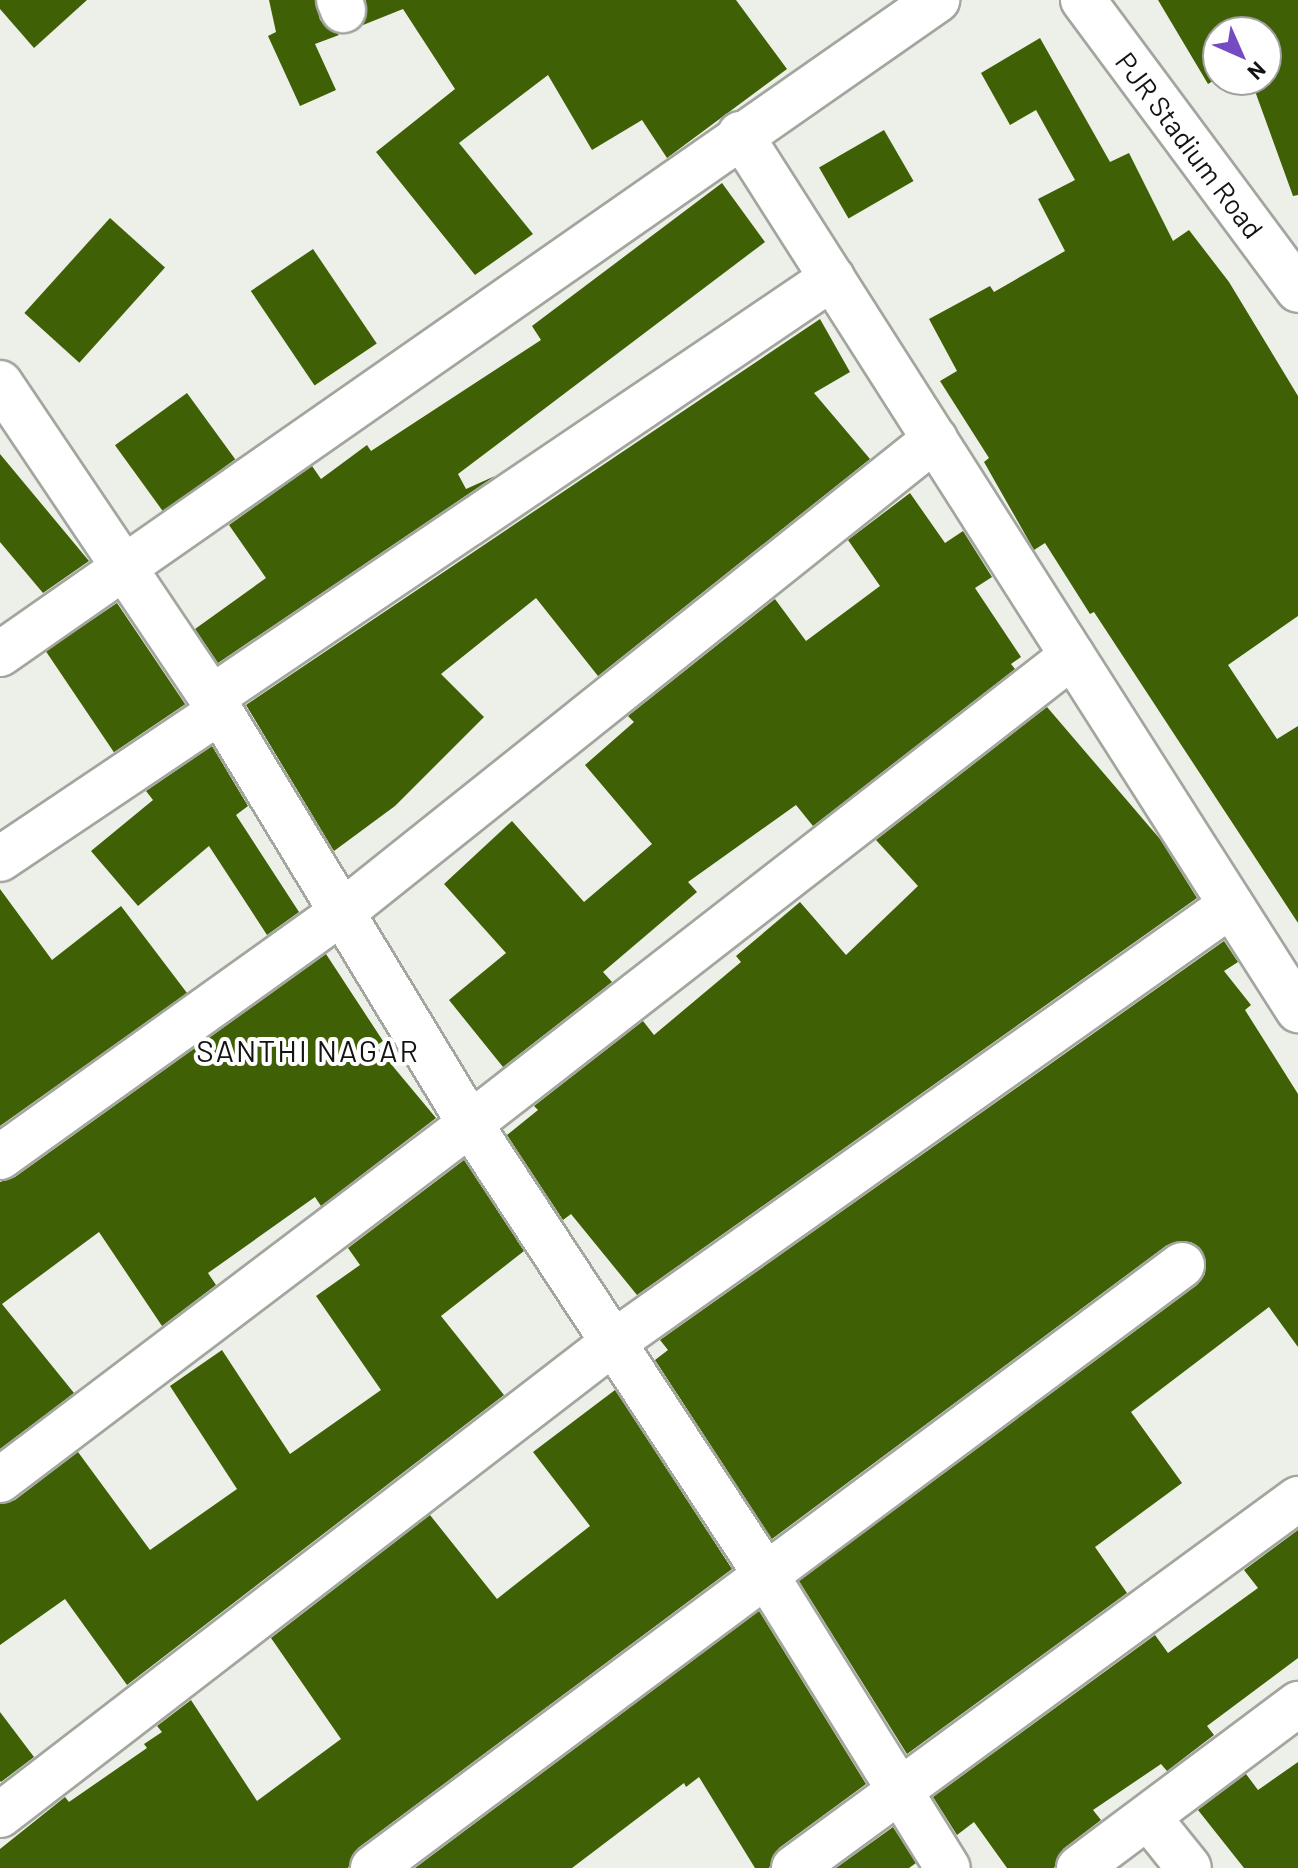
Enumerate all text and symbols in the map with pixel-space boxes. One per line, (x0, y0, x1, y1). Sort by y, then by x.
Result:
north arrow (1202, 16, 1282, 96)
street label: PJR Stadium Road (1109, 45, 1271, 245)
text: N (1243, 57, 1272, 86)
district label: SANTHI NAGAR (196, 1032, 420, 1068)

